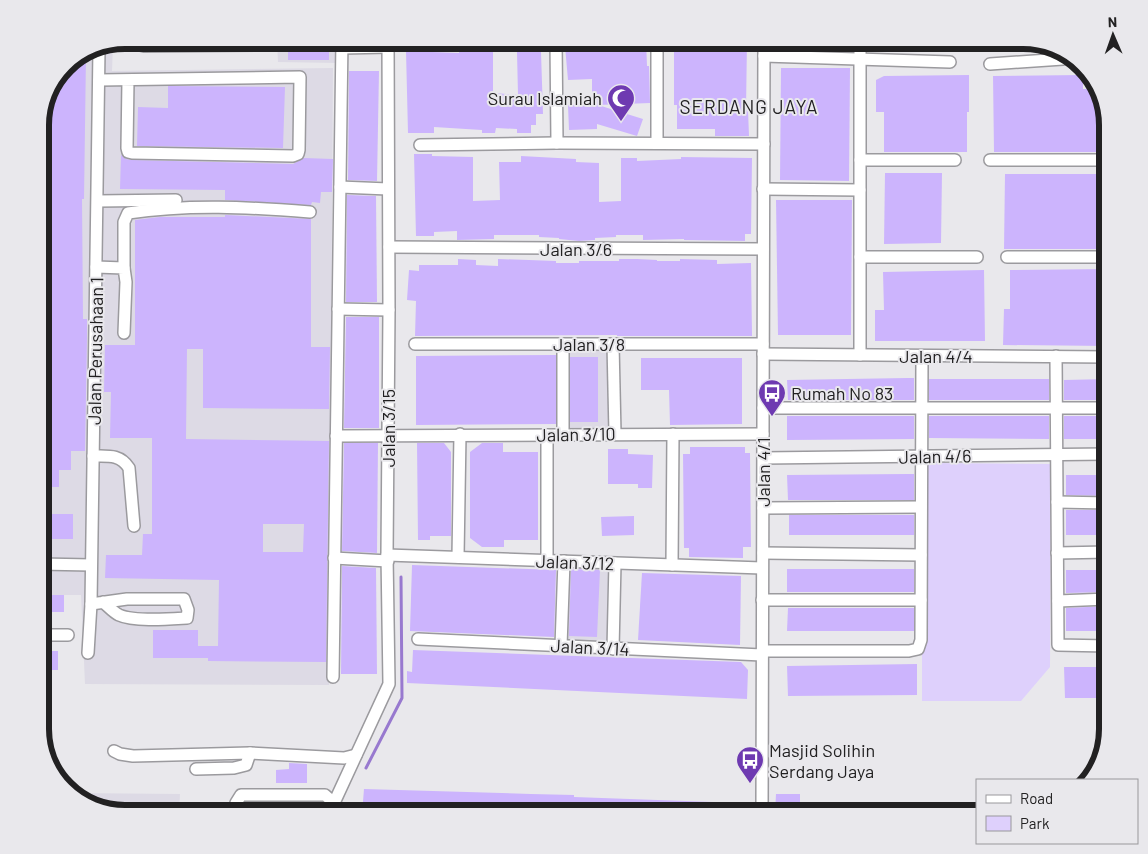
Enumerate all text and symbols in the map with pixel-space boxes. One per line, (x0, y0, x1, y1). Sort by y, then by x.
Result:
north arrow (1088, 10, 1138, 60)
text: N (1108, 13, 1117, 30)
mosque icon: Surau Islamiah (606, 83, 636, 122)
place label: Surau Islamiah (488, 87, 602, 109)
district label: SERDANG JAYA (679, 95, 819, 118)
street label: Jalan 3/6 (540, 238, 612, 260)
street label: Jalan Perusahaan 1 (83, 277, 107, 425)
street label: Jalan 3/8 (553, 333, 625, 355)
street label: Jalan 4/4 (899, 345, 973, 367)
bus stop icon: Rumah No 83 (757, 378, 787, 417)
place label: Rumah No 83 (791, 382, 893, 404)
street label: Jalan 3/15 (377, 389, 399, 467)
street label: Jalan 3/10 (536, 422, 616, 446)
street label: Jalan 4/1 (752, 437, 774, 507)
street label: Jalan 4/6 (899, 444, 971, 468)
street label: Jalan 3/12 (535, 550, 615, 574)
street label: Jalan 3/14 (550, 634, 630, 660)
place label: Masjid Solihin Serdang Jaya (769, 739, 875, 782)
bus stop icon: Masjid Solihin Serdang Jaya (735, 745, 765, 784)
legend (976, 779, 1138, 844)
text: Road (1020, 789, 1053, 807)
text: Park (1020, 814, 1050, 832)

